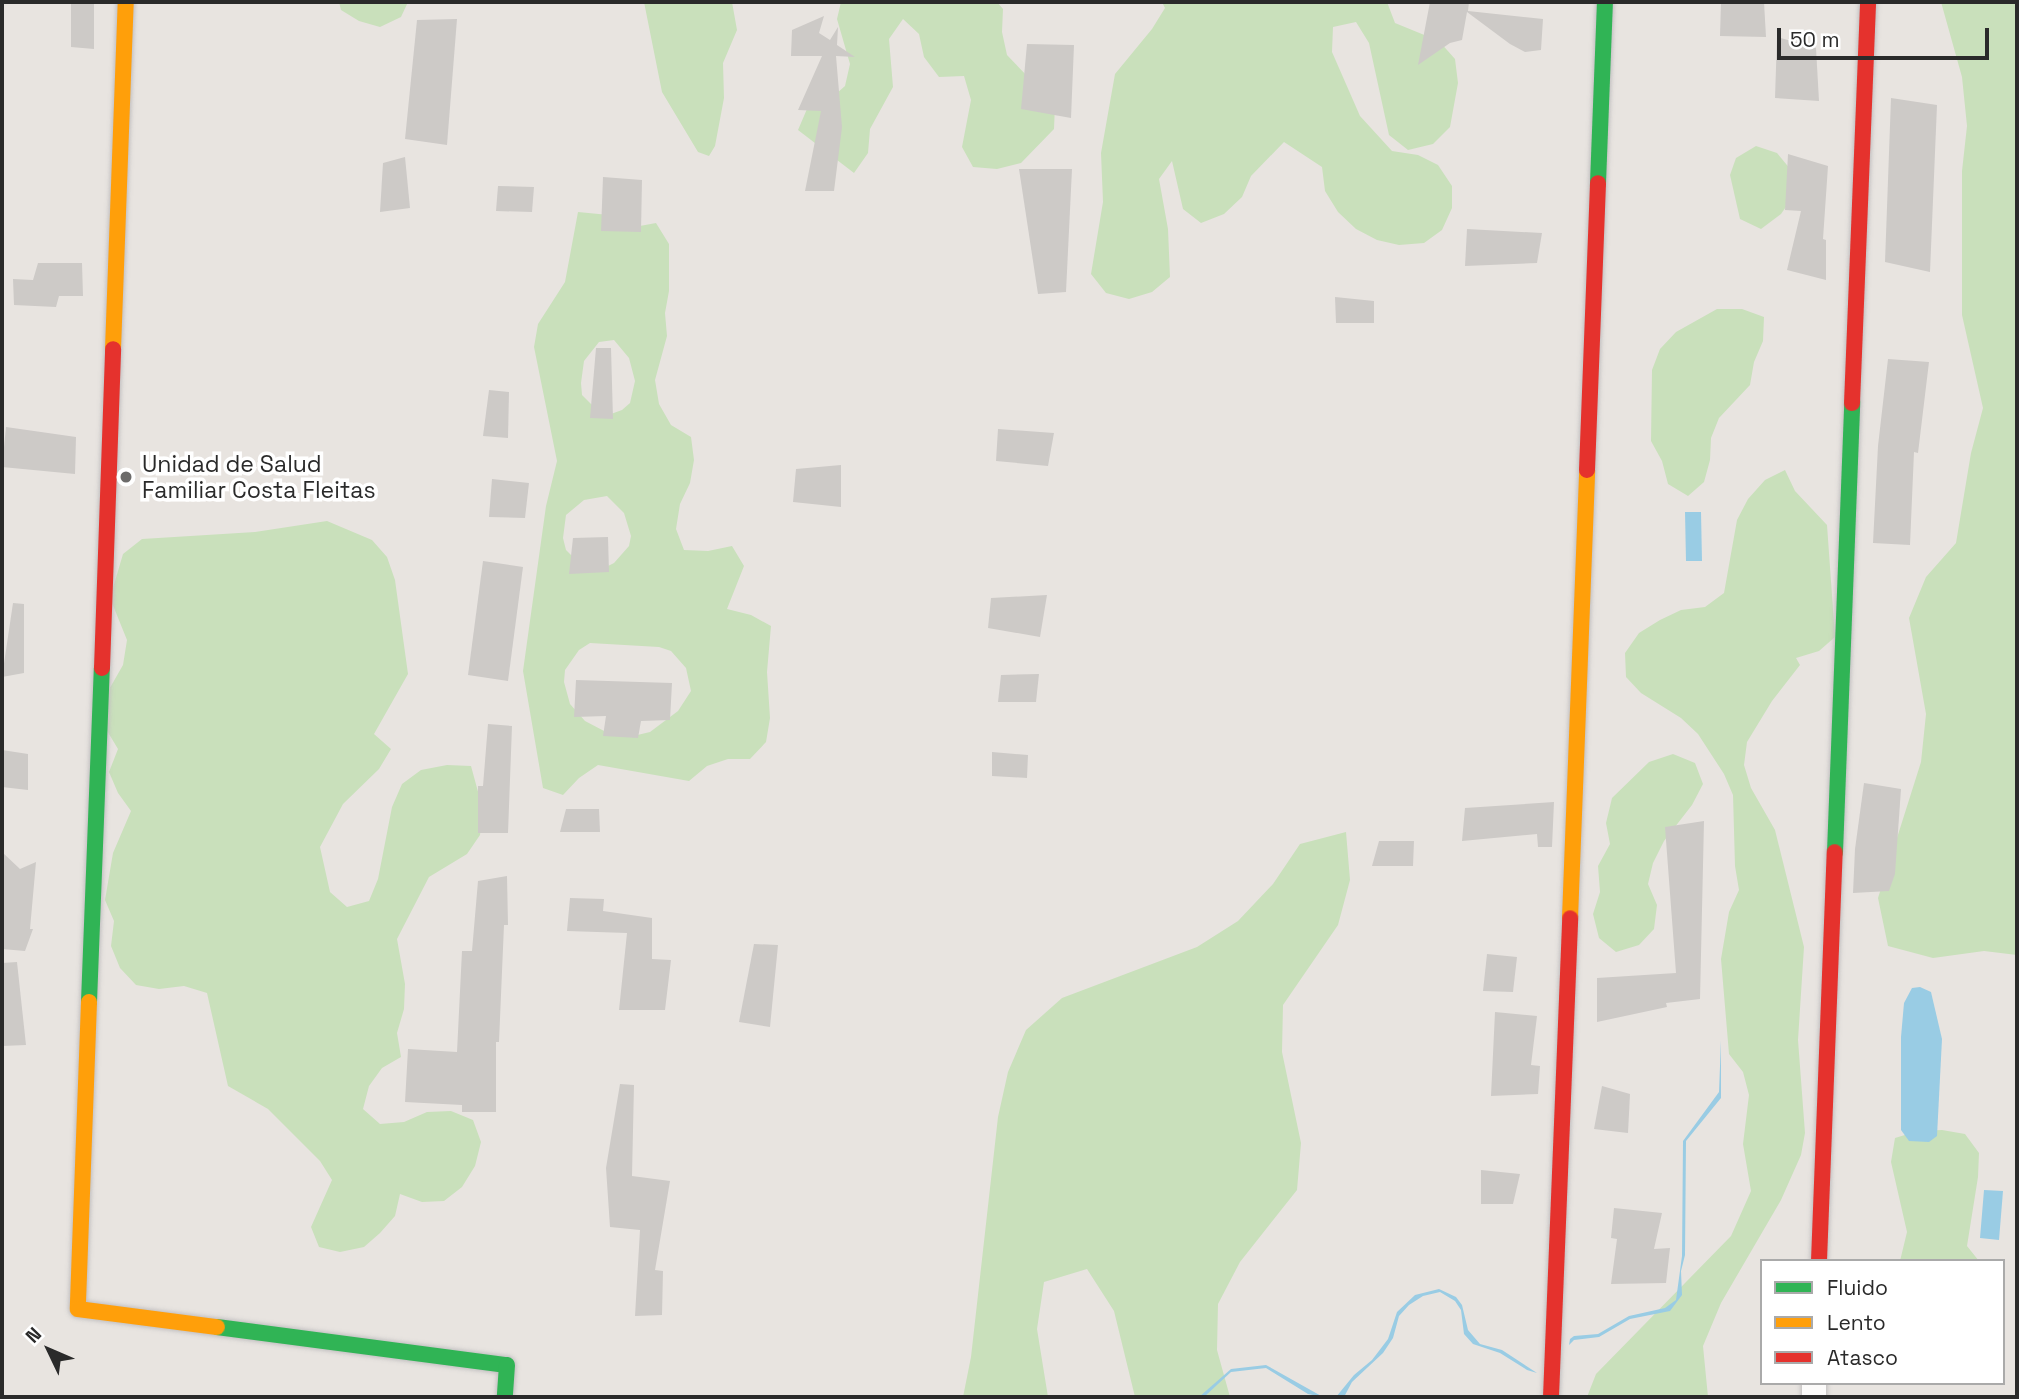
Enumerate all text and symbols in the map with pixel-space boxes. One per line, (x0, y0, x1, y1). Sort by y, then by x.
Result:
scale bar (1781, 14, 1993, 58)
text: 50 m (1790, 26, 1840, 53)
place label: Unidad de Salud Familiar Costa Fleitas (142, 450, 376, 504)
marker: Unidad de Salud Familiar Costa Fleitas (116, 467, 136, 487)
legend (1760, 1259, 2005, 1385)
text: Fluido (1827, 1274, 1888, 1301)
text: Lento (1827, 1309, 1886, 1336)
north arrow (14, 1315, 84, 1385)
text: N (20, 1322, 47, 1348)
text: Atasco (1827, 1344, 1898, 1371)

